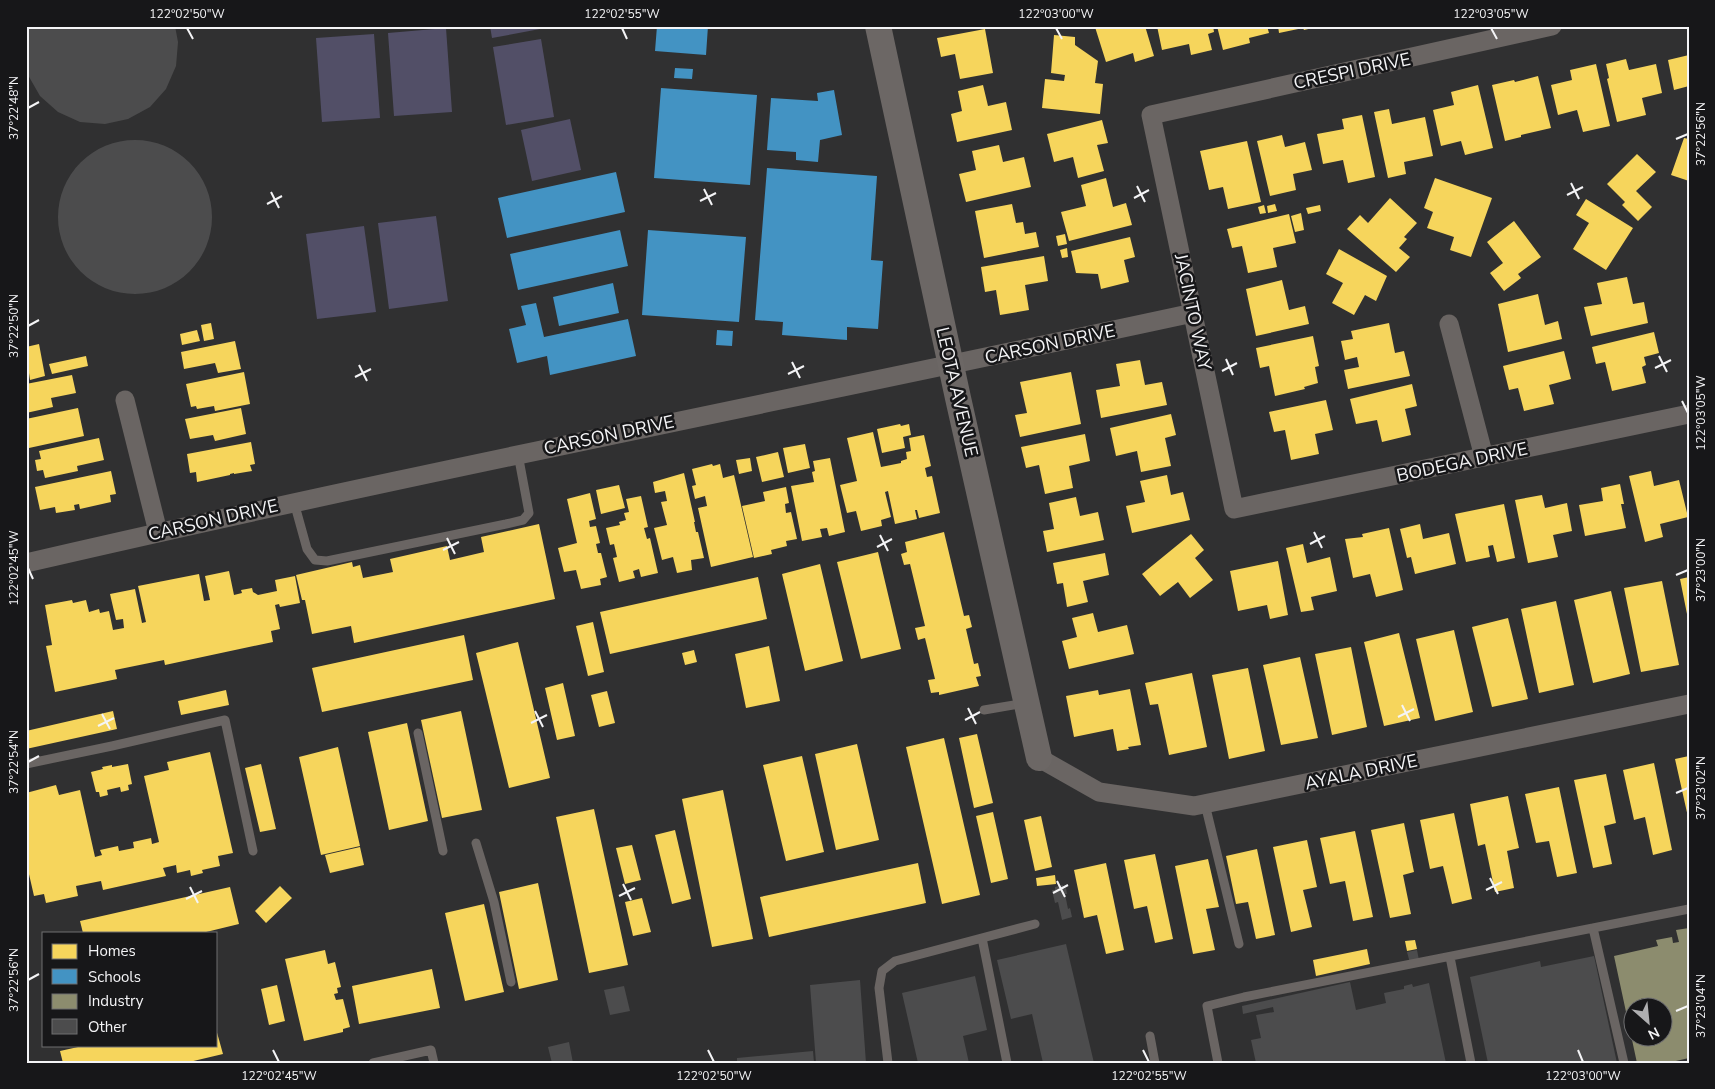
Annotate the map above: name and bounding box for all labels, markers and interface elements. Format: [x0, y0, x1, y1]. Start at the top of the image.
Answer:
text: 122°02'50"W [149, 6, 225, 22]
text: 122°02'55"W [584, 6, 660, 22]
text: 122°03'00"W [1018, 6, 1094, 22]
text: 122°03'05"W [1453, 6, 1529, 22]
street label: CRESPI DRIVE [1291, 47, 1413, 95]
text: 37°22'48"N [6, 76, 22, 140]
text: 37°22'56"N [1693, 102, 1709, 166]
street label: JACINTO WAY [1169, 250, 1217, 373]
text: 37°22'50"N [6, 294, 22, 358]
street label: CARSON DRIVE [983, 318, 1117, 370]
street label: LEOTA AVENUE [930, 325, 984, 459]
text: 122°03'05"W [1693, 375, 1709, 451]
street label: CARSON DRIVE [542, 409, 676, 461]
street label: BODEGA DRIVE [1394, 436, 1530, 488]
street label: CARSON DRIVE [146, 493, 280, 547]
text: 122°02'45"W [6, 530, 22, 606]
text: 37°23'00"N [1693, 538, 1709, 602]
text: 37°22'54"N [6, 730, 22, 794]
street label: AYALA DRIVE [1302, 748, 1420, 796]
text: 37°23'02"N [1693, 756, 1709, 820]
legend [42, 932, 218, 1046]
text: Homes [88, 941, 136, 961]
text: 37°22'56"N [6, 948, 22, 1012]
text: Schools [88, 967, 141, 987]
text: 37°23'04"N [1693, 974, 1709, 1038]
text: Industry [88, 991, 144, 1011]
north arrow [1622, 996, 1672, 1046]
text: Other [88, 1017, 127, 1037]
text: N [1645, 1022, 1663, 1044]
text: 122°02'45"W [241, 1068, 317, 1084]
text: 122°02'50"W [676, 1068, 752, 1084]
text: 122°02'55"W [1111, 1068, 1187, 1084]
text: 122°03'00"W [1545, 1068, 1621, 1084]

